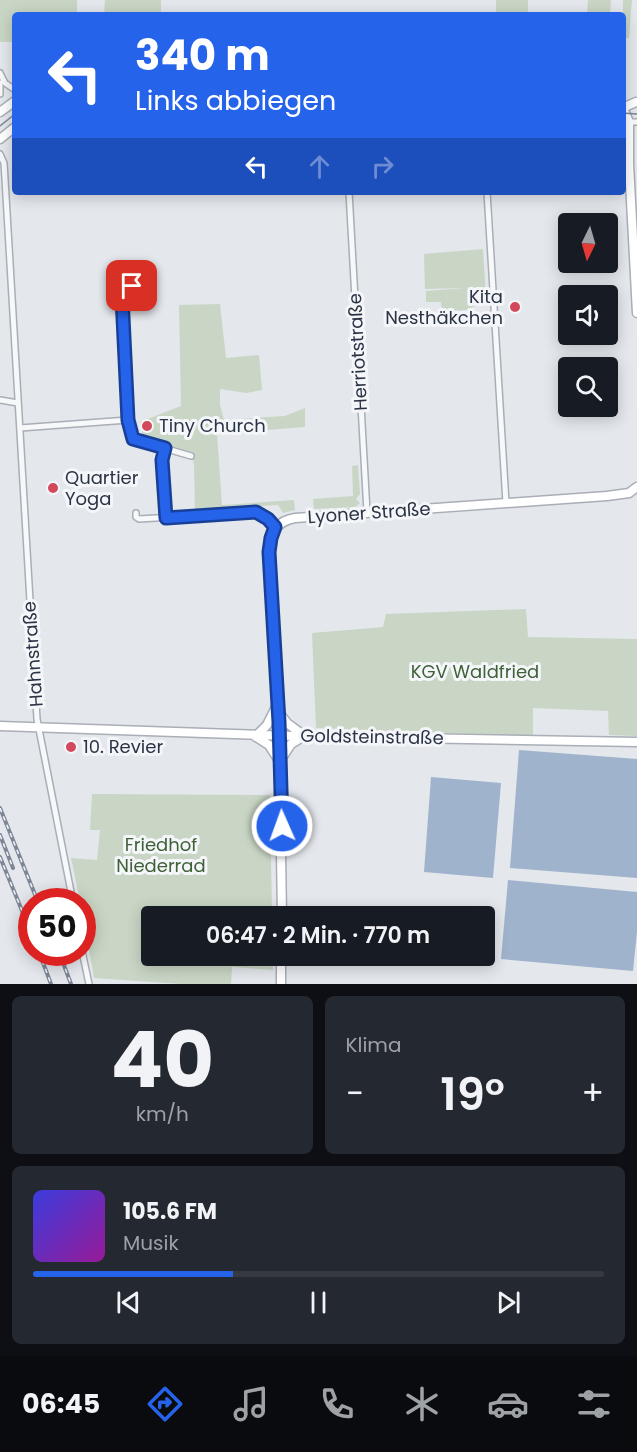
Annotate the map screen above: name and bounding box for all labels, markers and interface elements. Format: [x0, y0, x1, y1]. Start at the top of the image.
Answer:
text: 340 m [135, 26, 270, 85]
icon: left [36, 36, 114, 114]
text: Links abbiegen [135, 82, 336, 119]
icon: left [240, 150, 273, 183]
icon: ahead [303, 150, 336, 183]
icon: right [366, 150, 399, 183]
north arrow [558, 213, 618, 273]
map controls [558, 213, 618, 417]
pin [106, 260, 157, 311]
icon: arrive [115, 269, 148, 302]
place label: Kita Nesthäkchen [385, 284, 503, 330]
button: sound [558, 285, 618, 345]
street label: Herriotstraße [342, 293, 373, 411]
marker: Kita Nesthäkchen [508, 300, 522, 314]
button: search [558, 357, 618, 417]
place label: Tiny Church [159, 413, 266, 438]
marker: Tiny Church [140, 419, 154, 433]
place label: Quartier Yoga [65, 465, 139, 511]
marker: Quartier Yoga [46, 481, 60, 495]
street label: Lyoner Straße [307, 496, 431, 529]
street label: Hahnstraße [16, 600, 49, 708]
park label: KGV Waldfried [411, 659, 539, 684]
street label: Goldsteinstraße [300, 723, 444, 750]
place label: 10. Revier [83, 734, 163, 759]
marker: 10. Revier [64, 740, 78, 754]
position arrow [250, 794, 314, 858]
park label: Friedhof Niederrad [116, 832, 206, 878]
speed limit sign: 50 [18, 888, 96, 966]
text: 06:47 · 2 Min. · 770 m [206, 920, 430, 951]
text: 40 [110, 1005, 214, 1114]
text: Klima [346, 1031, 401, 1059]
text: 19° [440, 1063, 505, 1126]
text: − [346, 1070, 364, 1117]
text: + [581, 1070, 604, 1117]
text: km/h [136, 1100, 189, 1128]
text: 105.6 FM [123, 1196, 217, 1227]
text: Musik [123, 1229, 179, 1257]
icon: previous [112, 1286, 145, 1319]
icon: pause [302, 1286, 335, 1319]
icon: next [492, 1286, 525, 1319]
icon: directions [144, 1383, 186, 1425]
icon: music [230, 1383, 272, 1425]
icon: phone [316, 1383, 358, 1425]
icon: climate [401, 1383, 443, 1425]
icon: car [487, 1383, 529, 1425]
icon: filters [573, 1383, 615, 1425]
text: 06:45 [22, 1385, 100, 1422]

